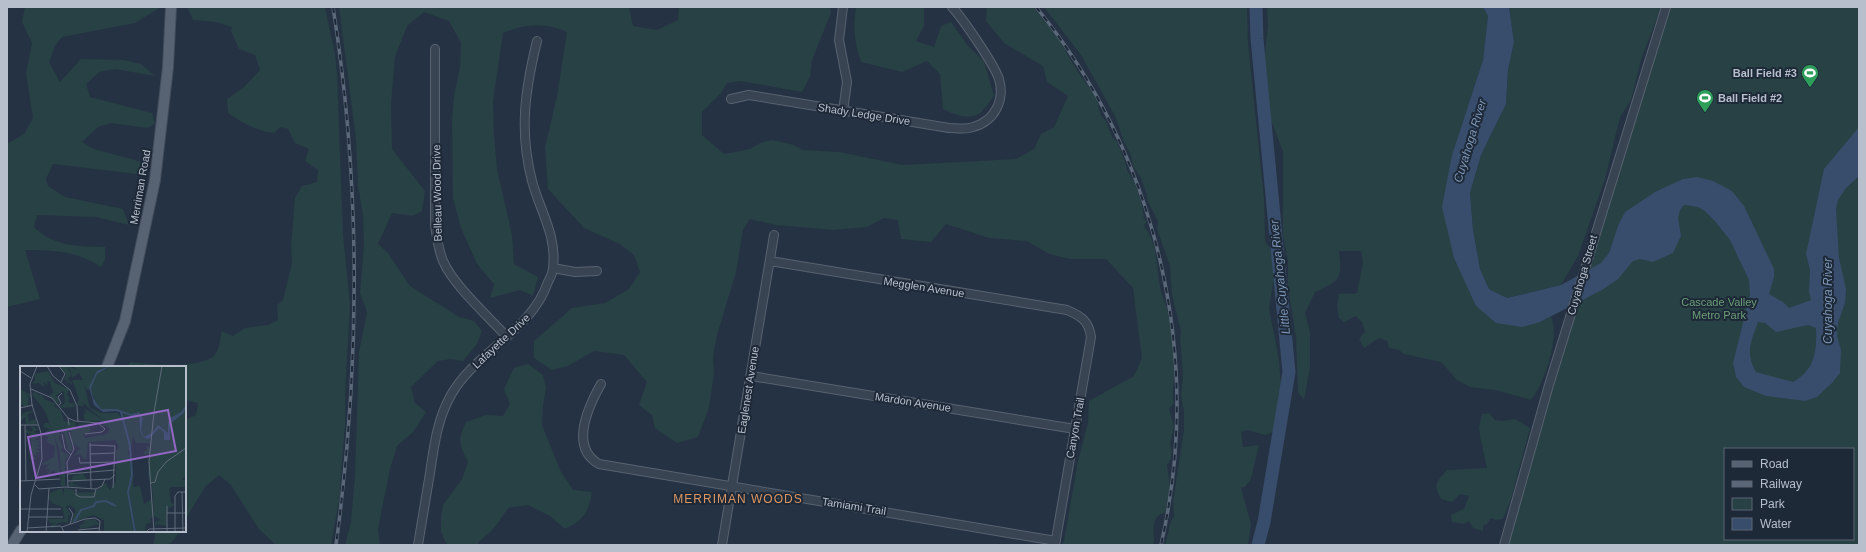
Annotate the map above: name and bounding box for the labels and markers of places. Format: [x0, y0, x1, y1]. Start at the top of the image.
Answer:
sports icon: Ball Field #3 [1800, 63, 1820, 88]
place label: Ball Field #3 [1733, 67, 1797, 79]
sports icon: Ball Field #2 [1695, 88, 1715, 113]
place label: Ball Field #2 [1718, 92, 1782, 104]

